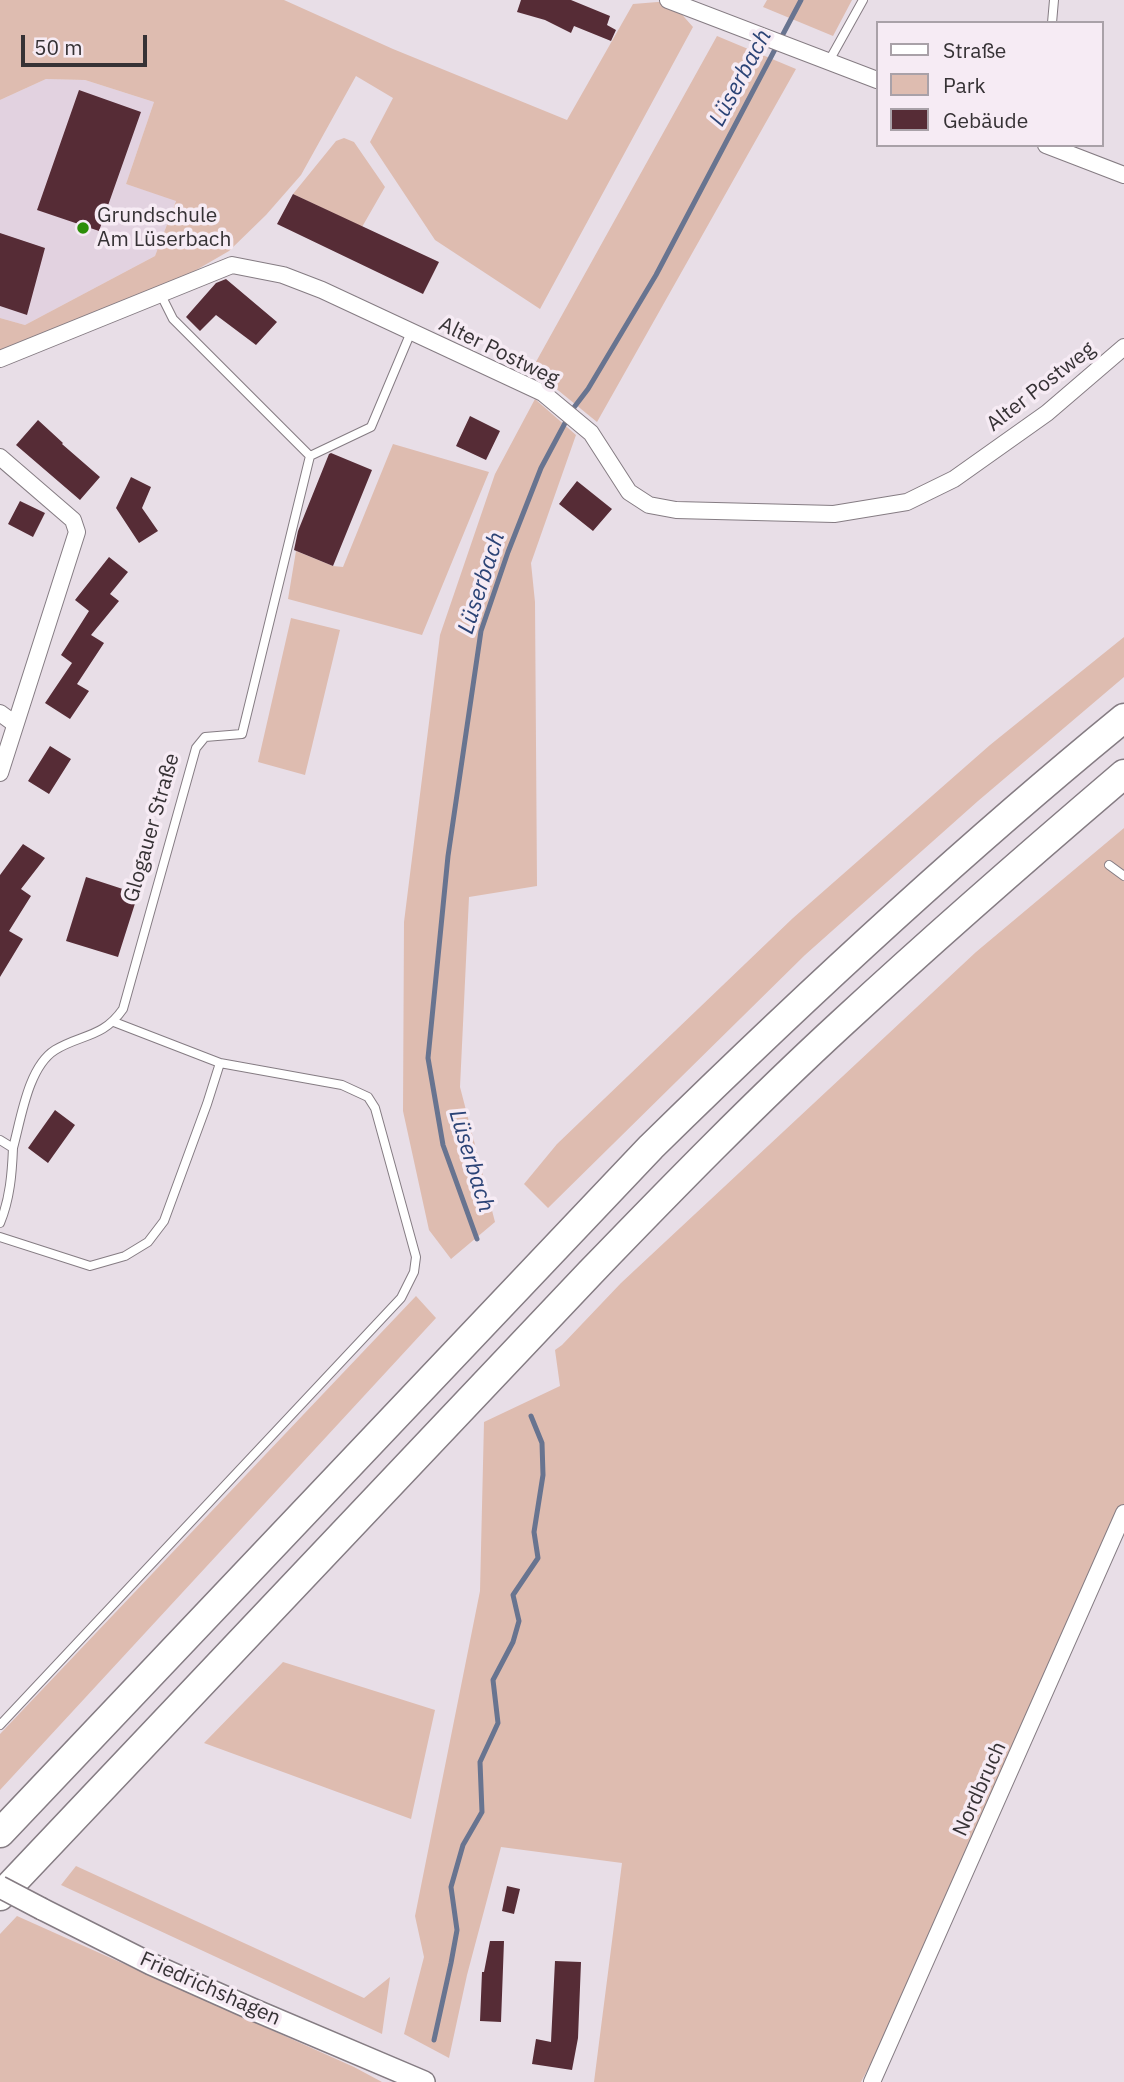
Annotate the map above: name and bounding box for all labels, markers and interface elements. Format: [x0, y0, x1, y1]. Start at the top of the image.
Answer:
scale bar [24, 21, 150, 65]
legend [876, 21, 1103, 147]
water label: Lüserbach [704, 25, 778, 131]
text: 50 m [34, 33, 83, 61]
text: Straße [943, 36, 1006, 64]
text: Park [943, 71, 986, 99]
text: Gebäude [943, 106, 1028, 134]
place label: Grundschule Am Lüserbach [97, 203, 231, 253]
marker: Grundschule Am Lüserbach [75, 220, 91, 236]
street label: Alter Postweg [435, 312, 563, 392]
street label: Alter Postweg [982, 337, 1100, 437]
water label: Lüserbach [453, 529, 511, 637]
street label: Glogauer Straße [119, 751, 185, 905]
water label: Lüserbach [442, 1106, 500, 1216]
street label: Nordbruch [948, 1738, 1012, 1840]
street label: Friedrichshagen [136, 1947, 284, 2031]

